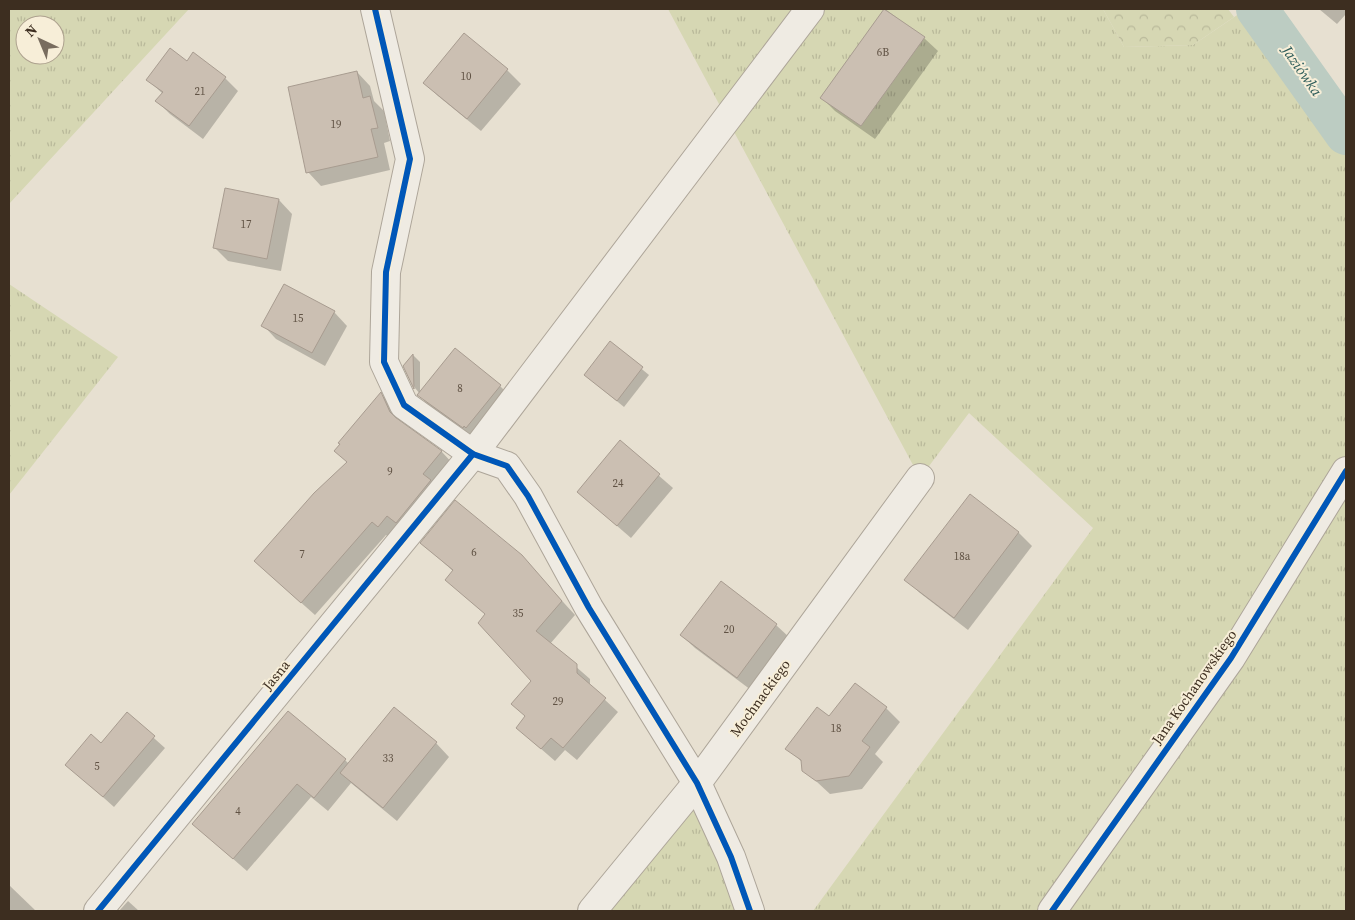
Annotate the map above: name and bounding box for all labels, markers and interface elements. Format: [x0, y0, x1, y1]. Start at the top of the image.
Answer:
north arrow [15, 15, 65, 65]
text: N [20, 20, 42, 41]
water label: Jaziówka [1276, 40, 1328, 100]
house number: 6B [877, 45, 889, 60]
house number: 10 [461, 69, 472, 84]
house number: 21 [195, 84, 206, 99]
house number: 19 [331, 117, 342, 132]
house number: 17 [241, 217, 252, 232]
house number: 15 [293, 311, 304, 326]
house number: 8 [457, 381, 463, 396]
house number: 9 [387, 464, 393, 479]
house number: 24 [613, 476, 624, 491]
house number: 6 [471, 545, 477, 560]
house number: 7 [299, 547, 305, 562]
house number: 18a [954, 549, 971, 564]
house number: 35 [513, 606, 524, 621]
house number: 20 [724, 622, 735, 637]
street label: Jana Kochanowskiego [1146, 625, 1241, 749]
street label: Jasna [257, 655, 295, 695]
street label: Mochnackiego [725, 655, 795, 741]
house number: 29 [553, 694, 564, 709]
house number: 18 [831, 721, 842, 736]
house number: 33 [383, 751, 394, 766]
house number: 5 [94, 759, 100, 774]
house number: 4 [235, 804, 241, 819]

